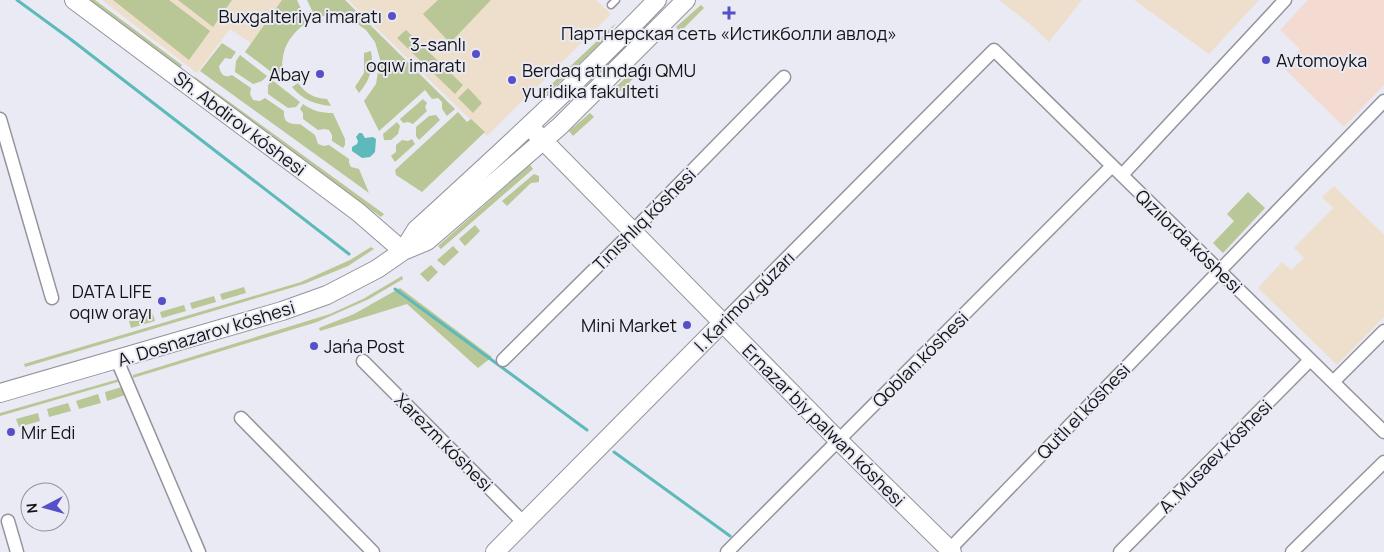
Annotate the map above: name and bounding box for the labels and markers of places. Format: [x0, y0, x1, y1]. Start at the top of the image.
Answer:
place label: Buxgalteriya imaratı [218, 4, 382, 28]
marker: Партнерская сеть «Истикболли авлод» [722, 6, 736, 20]
marker: Buxgalteriya imaratı [386, 10, 398, 22]
place label: Партнерская сеть «Истикболли авлод» [561, 21, 897, 45]
place label: 3-sanlı oqıw imaratı [366, 32, 466, 77]
marker: 3-sanlı oqıw imaratı [470, 48, 482, 60]
place label: Avtomoyka [1276, 48, 1367, 72]
marker: Avtomoyka [1260, 54, 1272, 66]
place label: Berdaq atındaǵı QMU yuridika fakulteti [522, 58, 696, 103]
place label: Abay [269, 62, 311, 86]
marker: Abay [314, 68, 326, 80]
marker: Berdaq atındaǵı QMU yuridika fakulteti [506, 74, 518, 86]
place label: DATA LIFE oqıw orayı [69, 279, 152, 324]
marker: DATA LIFE oqıw orayı [156, 295, 168, 307]
place label: Mini Market [581, 313, 677, 337]
marker: Mini Market [681, 319, 693, 331]
place label: Jańa Post [324, 334, 405, 358]
marker: Jańa Post [308, 340, 320, 352]
place label: Mir Edi [21, 420, 76, 444]
marker: Mir Edi [5, 426, 17, 438]

